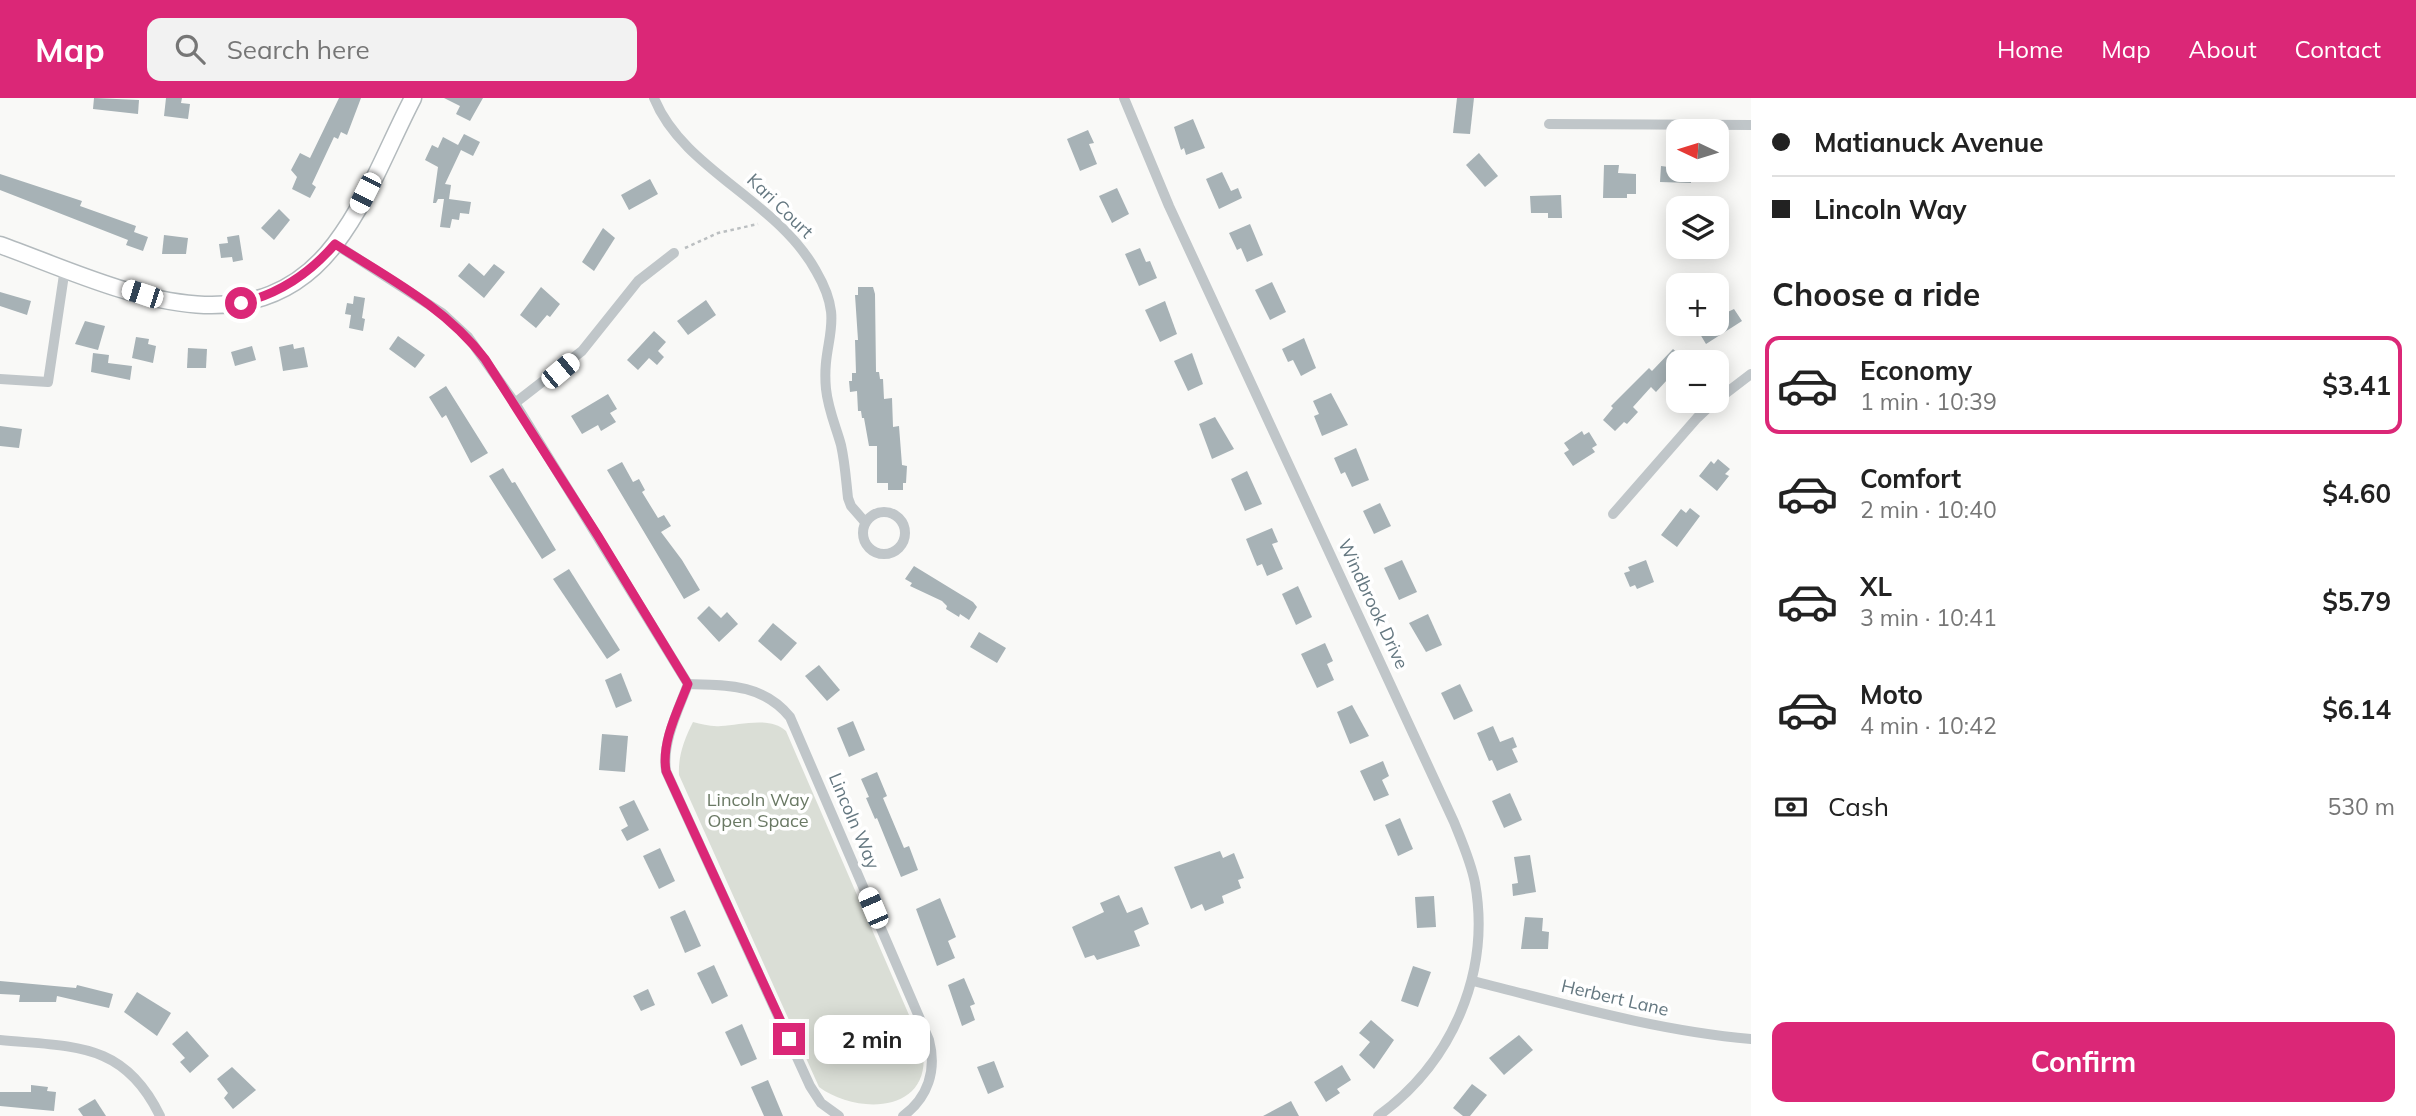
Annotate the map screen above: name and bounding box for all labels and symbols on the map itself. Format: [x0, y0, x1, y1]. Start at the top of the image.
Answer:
north arrow [1666, 119, 1729, 182]
street label: Kari Court [742, 168, 818, 243]
car [347, 170, 384, 216]
car [119, 278, 166, 310]
route start [225, 287, 257, 319]
car [538, 349, 583, 393]
street label: Windbrook Drive [1333, 535, 1414, 672]
street label: Lincoln Way [824, 769, 885, 873]
park label: Lincoln Way Open Space [707, 788, 810, 832]
car [856, 885, 891, 931]
street label: Herbert Lane [1559, 974, 1671, 1021]
callout: 2 min [814, 1014, 929, 1063]
route end [773, 1023, 805, 1055]

